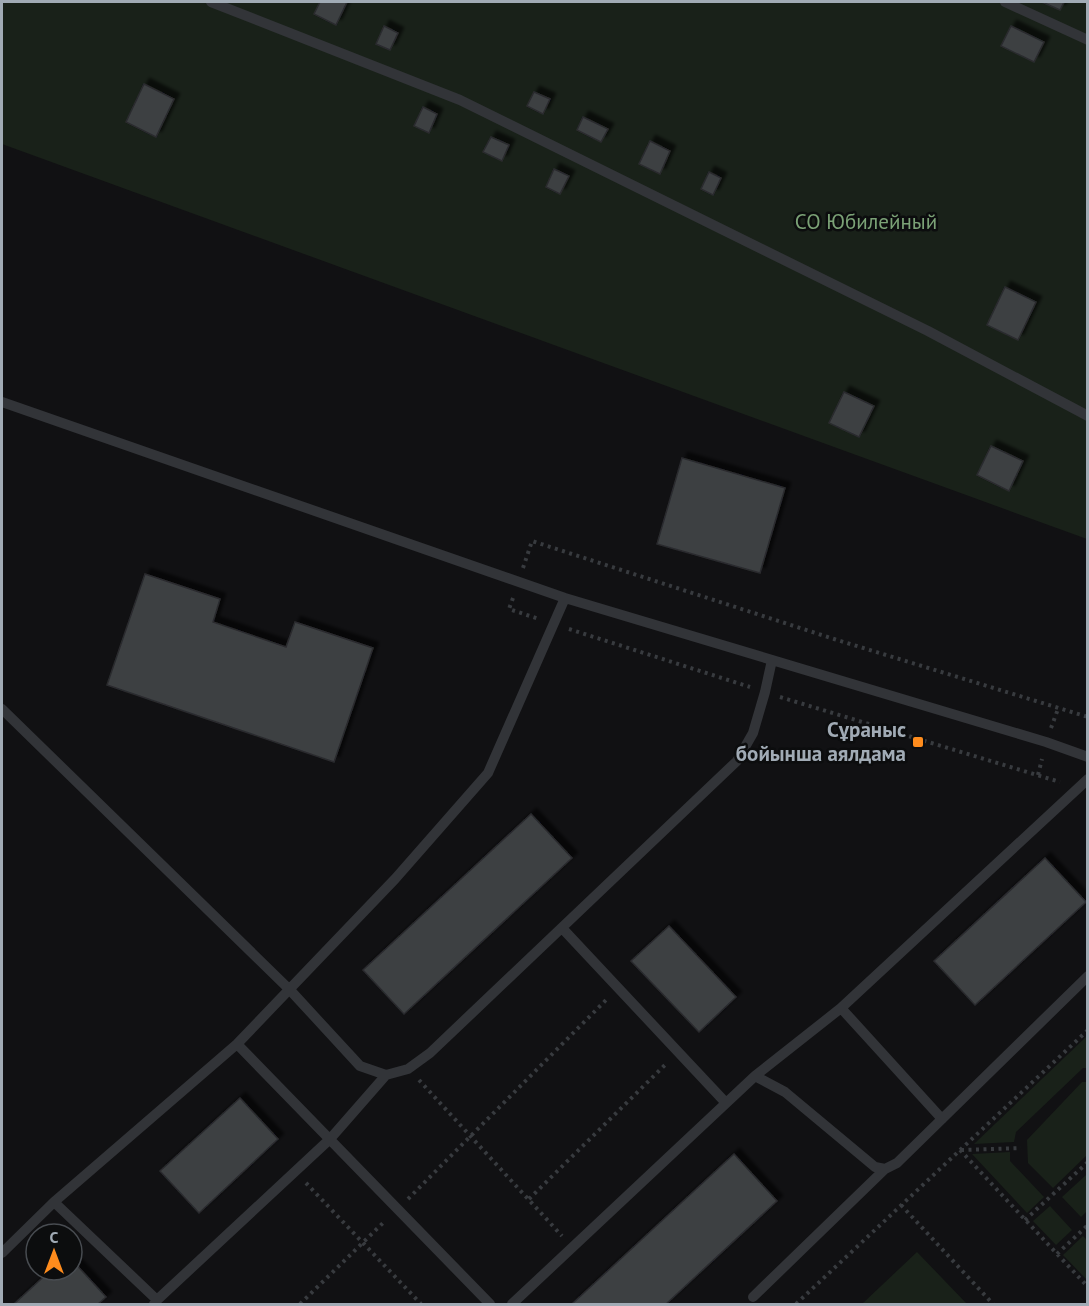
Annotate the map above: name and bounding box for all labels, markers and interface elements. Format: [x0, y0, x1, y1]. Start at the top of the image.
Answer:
park label: СО Юбилейный [795, 208, 937, 235]
place label: Сұраныс бойынша аялдама [736, 716, 906, 767]
marker: Сұраныс бойынша аялдама [911, 735, 925, 749]
north arrow [24, 1222, 84, 1282]
text: С [50, 1227, 59, 1247]

